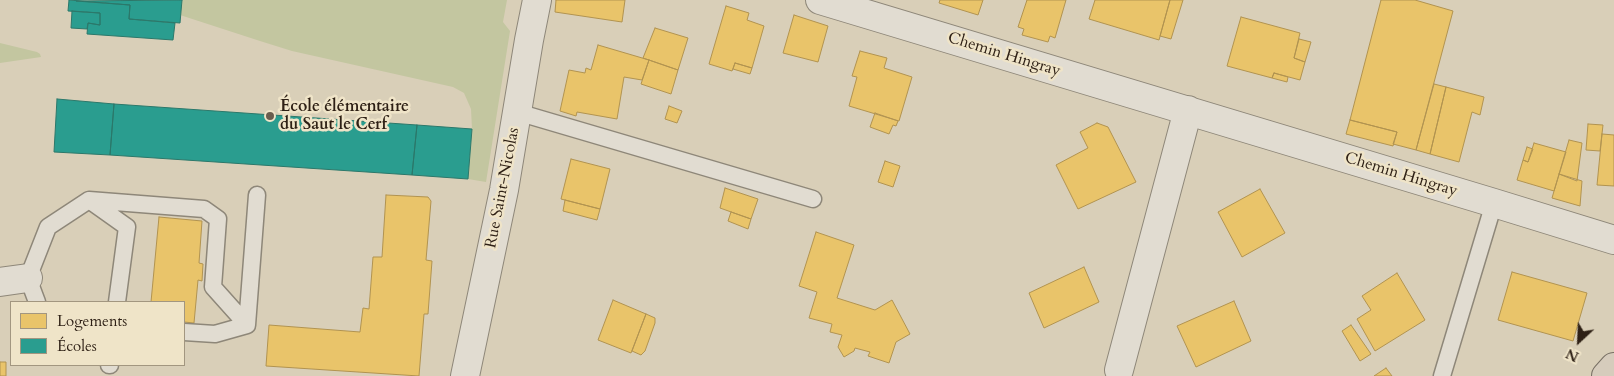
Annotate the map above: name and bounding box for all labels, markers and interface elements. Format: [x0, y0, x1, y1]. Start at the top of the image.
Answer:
street label: Chemin Hingray [945, 29, 1063, 81]
place label: École élémentaire du Saut le Cerf [280, 97, 409, 135]
marker: École élémentaire du Saut le Cerf [264, 110, 276, 122]
street label: Rue Saint-Nicolas [482, 126, 524, 250]
street label: Chemin Hingray [1342, 149, 1460, 201]
legend [10, 301, 185, 366]
text: Logements [57, 311, 127, 331]
north arrow [1554, 316, 1604, 366]
text: Écoles [57, 336, 97, 356]
text: N [1563, 344, 1582, 366]

